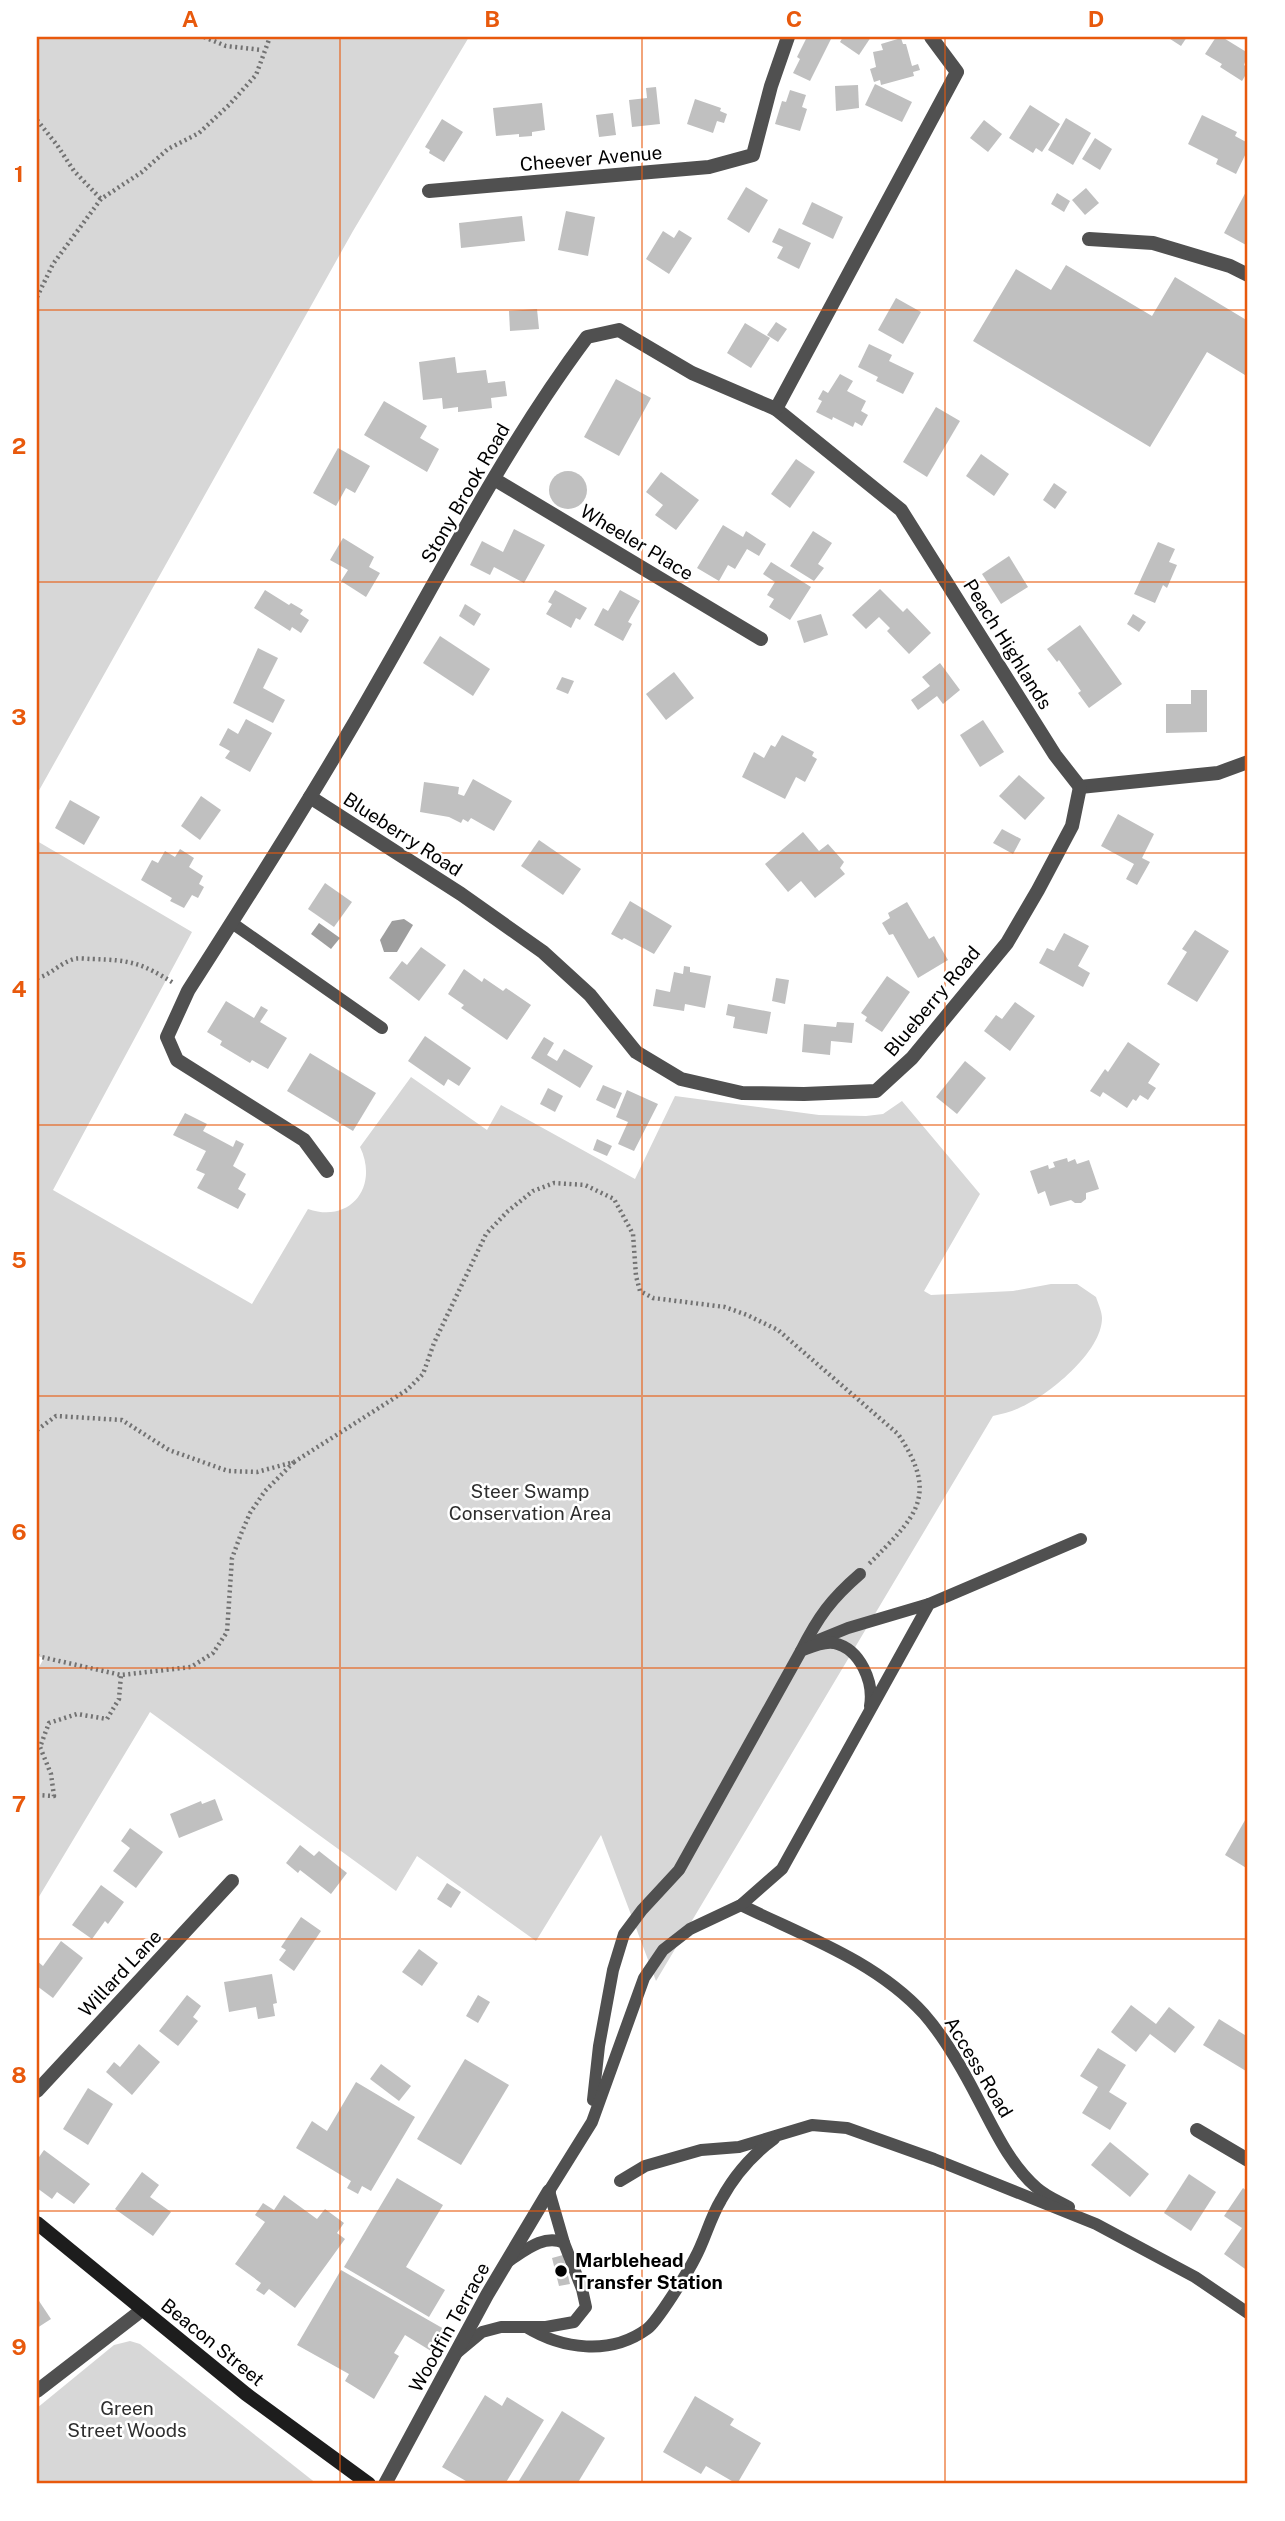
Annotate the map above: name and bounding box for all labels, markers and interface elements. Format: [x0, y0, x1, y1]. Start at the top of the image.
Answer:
text: A [182, 5, 199, 32]
text: B [484, 5, 500, 32]
text: C [786, 5, 802, 32]
text: D [1088, 5, 1104, 32]
street label: Cheever Avenue [519, 141, 663, 175]
text: 1 [14, 160, 24, 187]
street label: Stony Brook Road [416, 419, 514, 567]
text: 2 [12, 432, 26, 459]
street label: Wheeler Place [576, 500, 698, 584]
street label: Peach Highlands [959, 575, 1057, 713]
text: 3 [11, 703, 27, 730]
street label: Blueberry Road [340, 787, 466, 881]
street label: Blueberry Road [880, 941, 984, 1061]
text: 4 [11, 975, 27, 1002]
text: 5 [11, 1246, 27, 1273]
park label: Steer Swamp Conservation Area [449, 1480, 611, 1524]
text: 6 [11, 1518, 27, 1545]
text: 7 [12, 1790, 26, 1817]
street label: Willard Lane [74, 1925, 166, 2021]
street label: Access Road [940, 2013, 1018, 2121]
text: 8 [11, 2061, 27, 2088]
place label: Marblehead Transfer Station [575, 2249, 723, 2293]
street label: Woodfin Terrace [404, 2258, 494, 2396]
marker: Marblehead Transfer Station [553, 2263, 569, 2279]
street label: Beacon Street [157, 2294, 269, 2390]
text: 9 [11, 2333, 27, 2360]
park label: Green Street Woods [67, 2397, 187, 2441]

